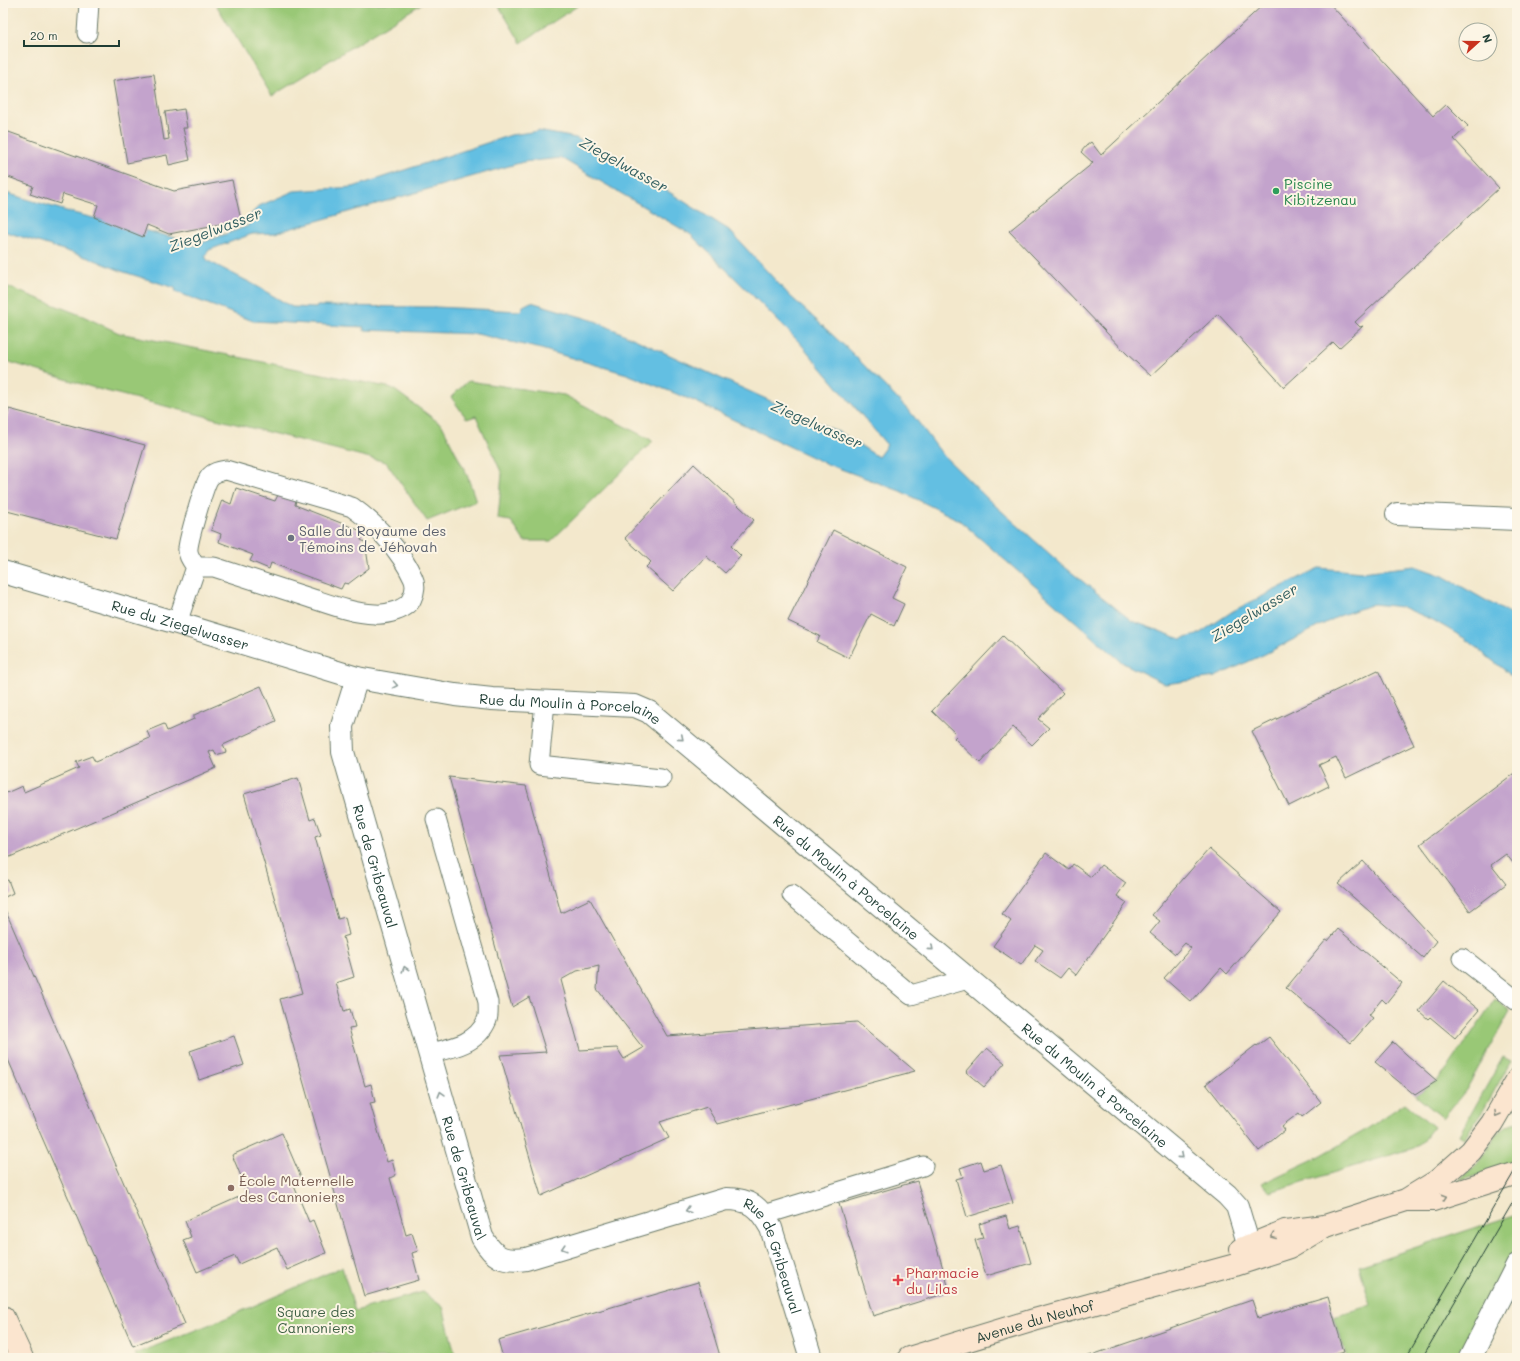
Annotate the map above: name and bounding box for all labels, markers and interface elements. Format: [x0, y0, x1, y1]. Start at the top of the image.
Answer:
scale bar [24, 22, 119, 48]
north arrow [1458, 22, 1498, 62]
text: 20 m [30, 27, 58, 43]
text: N [1479, 32, 1496, 45]
water label: Ziegelwasser [576, 131, 672, 197]
place label: Piscine Kibitzenau [1284, 174, 1357, 209]
marker: Piscine Kibitzenau [1271, 186, 1281, 196]
water label: Ziegelwasser [166, 202, 265, 256]
water label: Ziegelwasser [768, 395, 866, 453]
place label: Salle du Royaume des Témoins de Jéhovah [299, 521, 446, 556]
marker: Salle du Royaume des Témoins de Jéhovah [286, 533, 296, 543]
water label: Ziegelwasser [1207, 578, 1302, 646]
street label: Rue du Ziegelwasser [109, 595, 251, 654]
one-way arrow [392, 681, 398, 689]
street label: Rue du Moulin à Porcelaine [478, 688, 666, 728]
one-way arrow [677, 733, 684, 740]
street label: Rue de Gribeauval [349, 802, 402, 930]
street label: Rue du Moulin à Porcelaine [769, 810, 924, 944]
one-way arrow [926, 944, 933, 951]
one-way arrow [401, 966, 410, 973]
street label: Rue du Moulin à Porcelaine [1018, 1018, 1172, 1151]
one-way arrow [437, 1091, 446, 1098]
one-way arrow [1495, 1110, 1502, 1117]
street label: Rue de Gribeauval [438, 1114, 491, 1243]
one-way arrow [1177, 1152, 1184, 1159]
place label: École Maternelle des Cannoniers [239, 1171, 354, 1206]
marker: École Maternelle des Cannoniers [226, 1183, 236, 1193]
street label: Rue de Gribeauval [741, 1193, 806, 1316]
one-way arrow [1441, 1193, 1448, 1201]
one-way arrow [685, 1205, 692, 1214]
one-way arrow [1269, 1232, 1276, 1240]
one-way arrow [560, 1243, 567, 1252]
place label: Pharmacie du Lilas [906, 1263, 979, 1298]
marker: Pharmacie du Lilas [893, 1275, 903, 1285]
street label: Avenue du Neuhof [973, 1294, 1096, 1347]
park label: Square des Cannoniers [277, 1302, 355, 1337]

